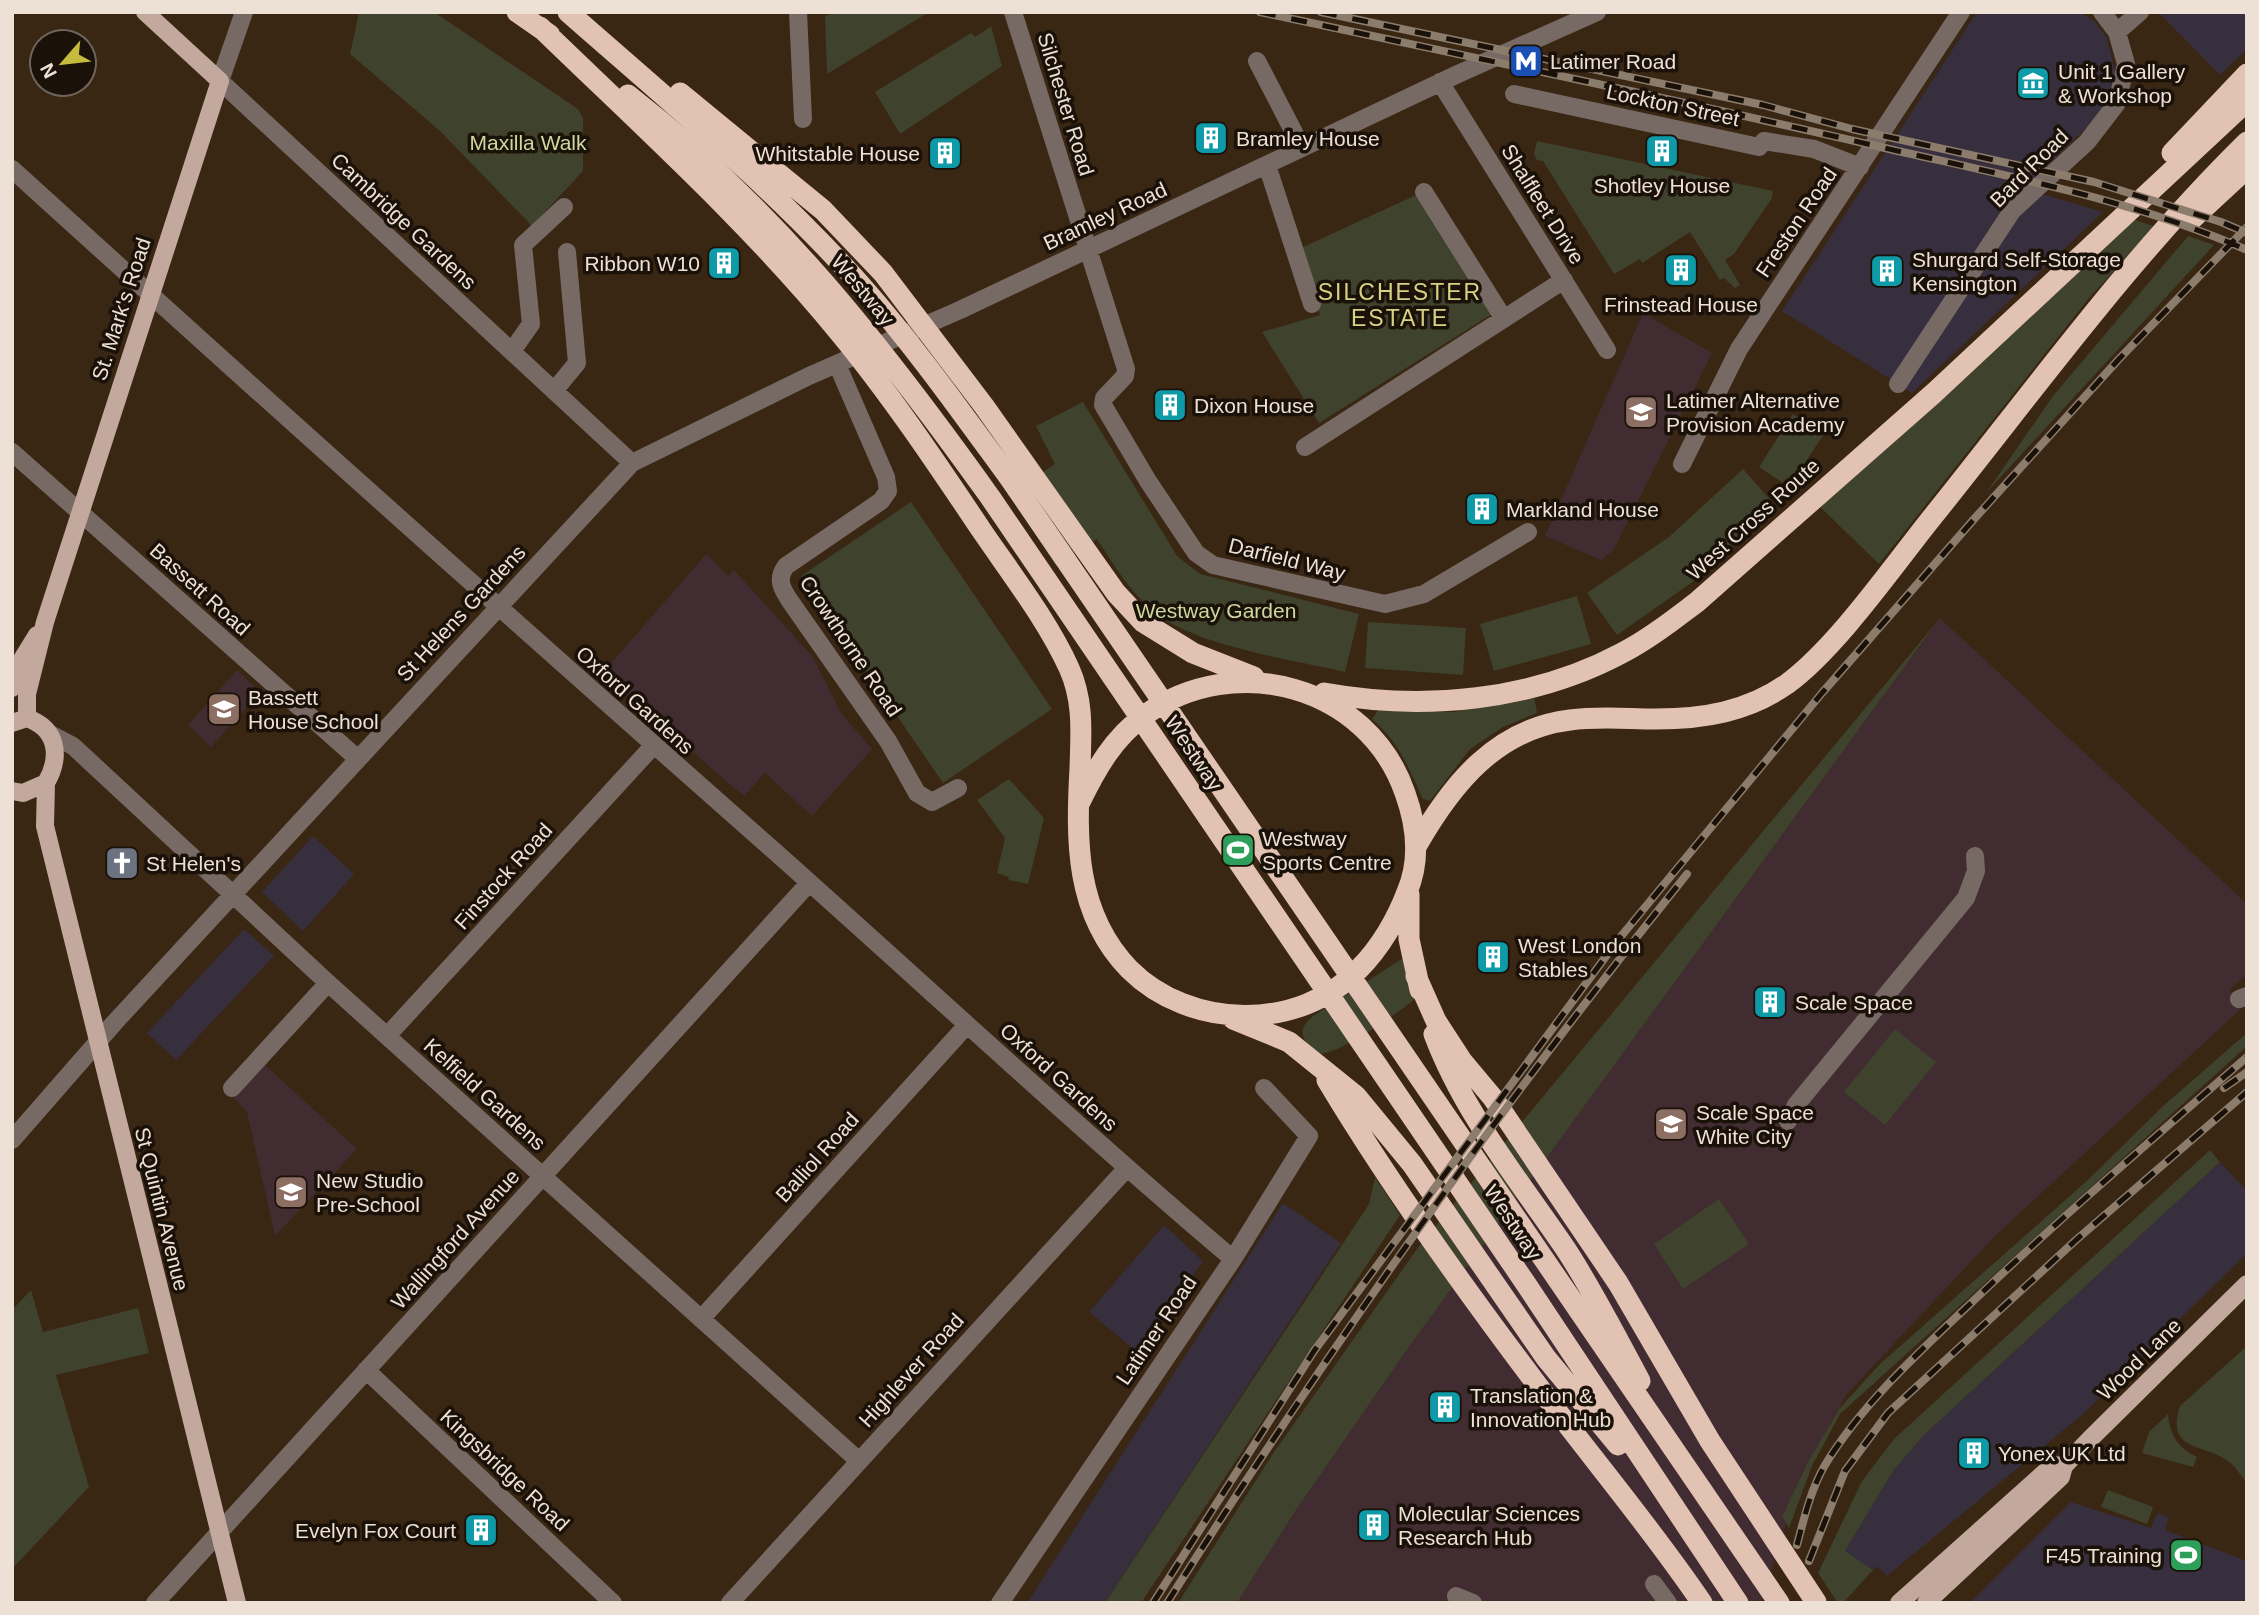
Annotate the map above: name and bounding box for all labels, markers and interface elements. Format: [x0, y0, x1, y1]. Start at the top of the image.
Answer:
north arrow [28, 28, 98, 98]
street label: Silchester Road [1033, 30, 1099, 178]
metro station icon: Latimer Road [1507, 42, 1545, 80]
place label: Latimer Road [1550, 50, 1676, 73]
text: N [36, 60, 61, 82]
place label: Unit 1 Gallery & Workshop [2058, 60, 2186, 107]
museum icon: Unit 1 Gallery & Workshop [2014, 64, 2052, 102]
street label: Lockton Street [1604, 80, 1742, 130]
building icon: Bramley House [1192, 119, 1230, 157]
street label: Bard Road [1985, 124, 2073, 212]
place label: Bramley House [1236, 127, 1380, 150]
park label: Maxilla Walk [469, 131, 587, 154]
building icon: Shotley House [1643, 132, 1681, 170]
building icon: Whitstable House [926, 134, 964, 172]
street label: Shalfleet Drive [1497, 140, 1589, 268]
place label: Whitstable House [755, 142, 920, 165]
street label: Cambridge Gardens [327, 148, 481, 294]
street label: Freston Road [1751, 163, 1841, 281]
place label: Shotley House [1594, 174, 1730, 197]
street label: Bramley Road [1040, 177, 1170, 255]
street label: St. Mark's Road [87, 235, 155, 383]
building icon: Ribbon W10 [705, 244, 743, 282]
place label: Shurgard Self-Storage Kensington [1912, 248, 2121, 295]
street label: Westway [827, 250, 899, 330]
building icon: Frinstead House [1662, 251, 1700, 289]
place label: Ribbon W10 [584, 252, 700, 275]
building icon: Shurgard Self-Storage Kensington [1868, 252, 1906, 290]
district label: SILCHESTER ESTATE [1318, 279, 1482, 331]
place label: Frinstead House [1604, 293, 1758, 316]
building icon: Dixon House [1151, 386, 1189, 424]
place label: Latimer Alternative Provision Academy [1666, 389, 1845, 436]
school or university icon: Latimer Alternative Provision Academy [1622, 393, 1660, 431]
place label: Dixon House [1194, 394, 1314, 417]
street label: West Cross Route [1682, 454, 1824, 584]
building icon: Markland House [1463, 490, 1501, 528]
place label: Markland House [1506, 498, 1659, 521]
street label: Darfield Way [1226, 533, 1348, 585]
street label: Bassett Road [145, 538, 255, 640]
street label: St Helens Gardens [392, 540, 530, 686]
street label: Crowthorne Road [795, 571, 907, 721]
park label: Westway Garden [1136, 599, 1296, 622]
street label: Oxford Gardens [572, 641, 698, 759]
place label: Bassett House School [248, 686, 379, 733]
school or university icon: Bassett House School [205, 690, 243, 728]
street label: Westway [1161, 711, 1228, 795]
street label: Finstock Road [450, 818, 556, 934]
place label: Westway Sports Centre [1262, 827, 1392, 874]
sports icon: Westway Sports Centre [1219, 831, 1257, 869]
church icon: St Helen's [103, 844, 141, 882]
place label: St Helen's [146, 852, 241, 875]
place label: West London Stables [1518, 934, 1641, 981]
building icon: West London Stables [1474, 938, 1512, 976]
building icon: Scale Space [1751, 983, 1789, 1021]
place label: Scale Space [1795, 991, 1913, 1014]
street label: Oxford Gardens [996, 1018, 1122, 1136]
street label: Kelfield Gardens [420, 1034, 550, 1154]
place label: Scale Space White City [1696, 1101, 1814, 1148]
school or university icon: Scale Space White City [1652, 1105, 1690, 1143]
street label: Balliol Road [771, 1108, 863, 1206]
street label: St Quintin Avenue [131, 1125, 193, 1293]
street label: Wallingford Avenue [386, 1164, 524, 1314]
place label: New Studio Pre-School [316, 1169, 423, 1216]
school or university icon: New Studio Pre-School [272, 1173, 310, 1211]
street label: Westway [1480, 1180, 1547, 1264]
street label: Latimer Road [1111, 1271, 1201, 1389]
street label: Highlever Road [854, 1309, 968, 1431]
street label: Wood Lane [2093, 1314, 2185, 1404]
place label: Translation & Innovation Hub [1470, 1384, 1611, 1431]
building icon: Translation & Innovation Hub [1426, 1388, 1464, 1426]
street label: Kingsbridge Road [436, 1405, 574, 1535]
building icon: Yonex UK Ltd [1955, 1434, 1993, 1472]
place label: Yonex UK Ltd [1998, 1442, 2126, 1465]
place label: Molecular Sciences Research Hub [1398, 1502, 1580, 1549]
building icon: Molecular Sciences Research Hub [1355, 1506, 1393, 1544]
building icon: Evelyn Fox Court [462, 1511, 500, 1549]
place label: Evelyn Fox Court [295, 1519, 456, 1542]
sports icon: F45 Training [2167, 1536, 2205, 1574]
place label: F45 Training [2045, 1544, 2162, 1567]

